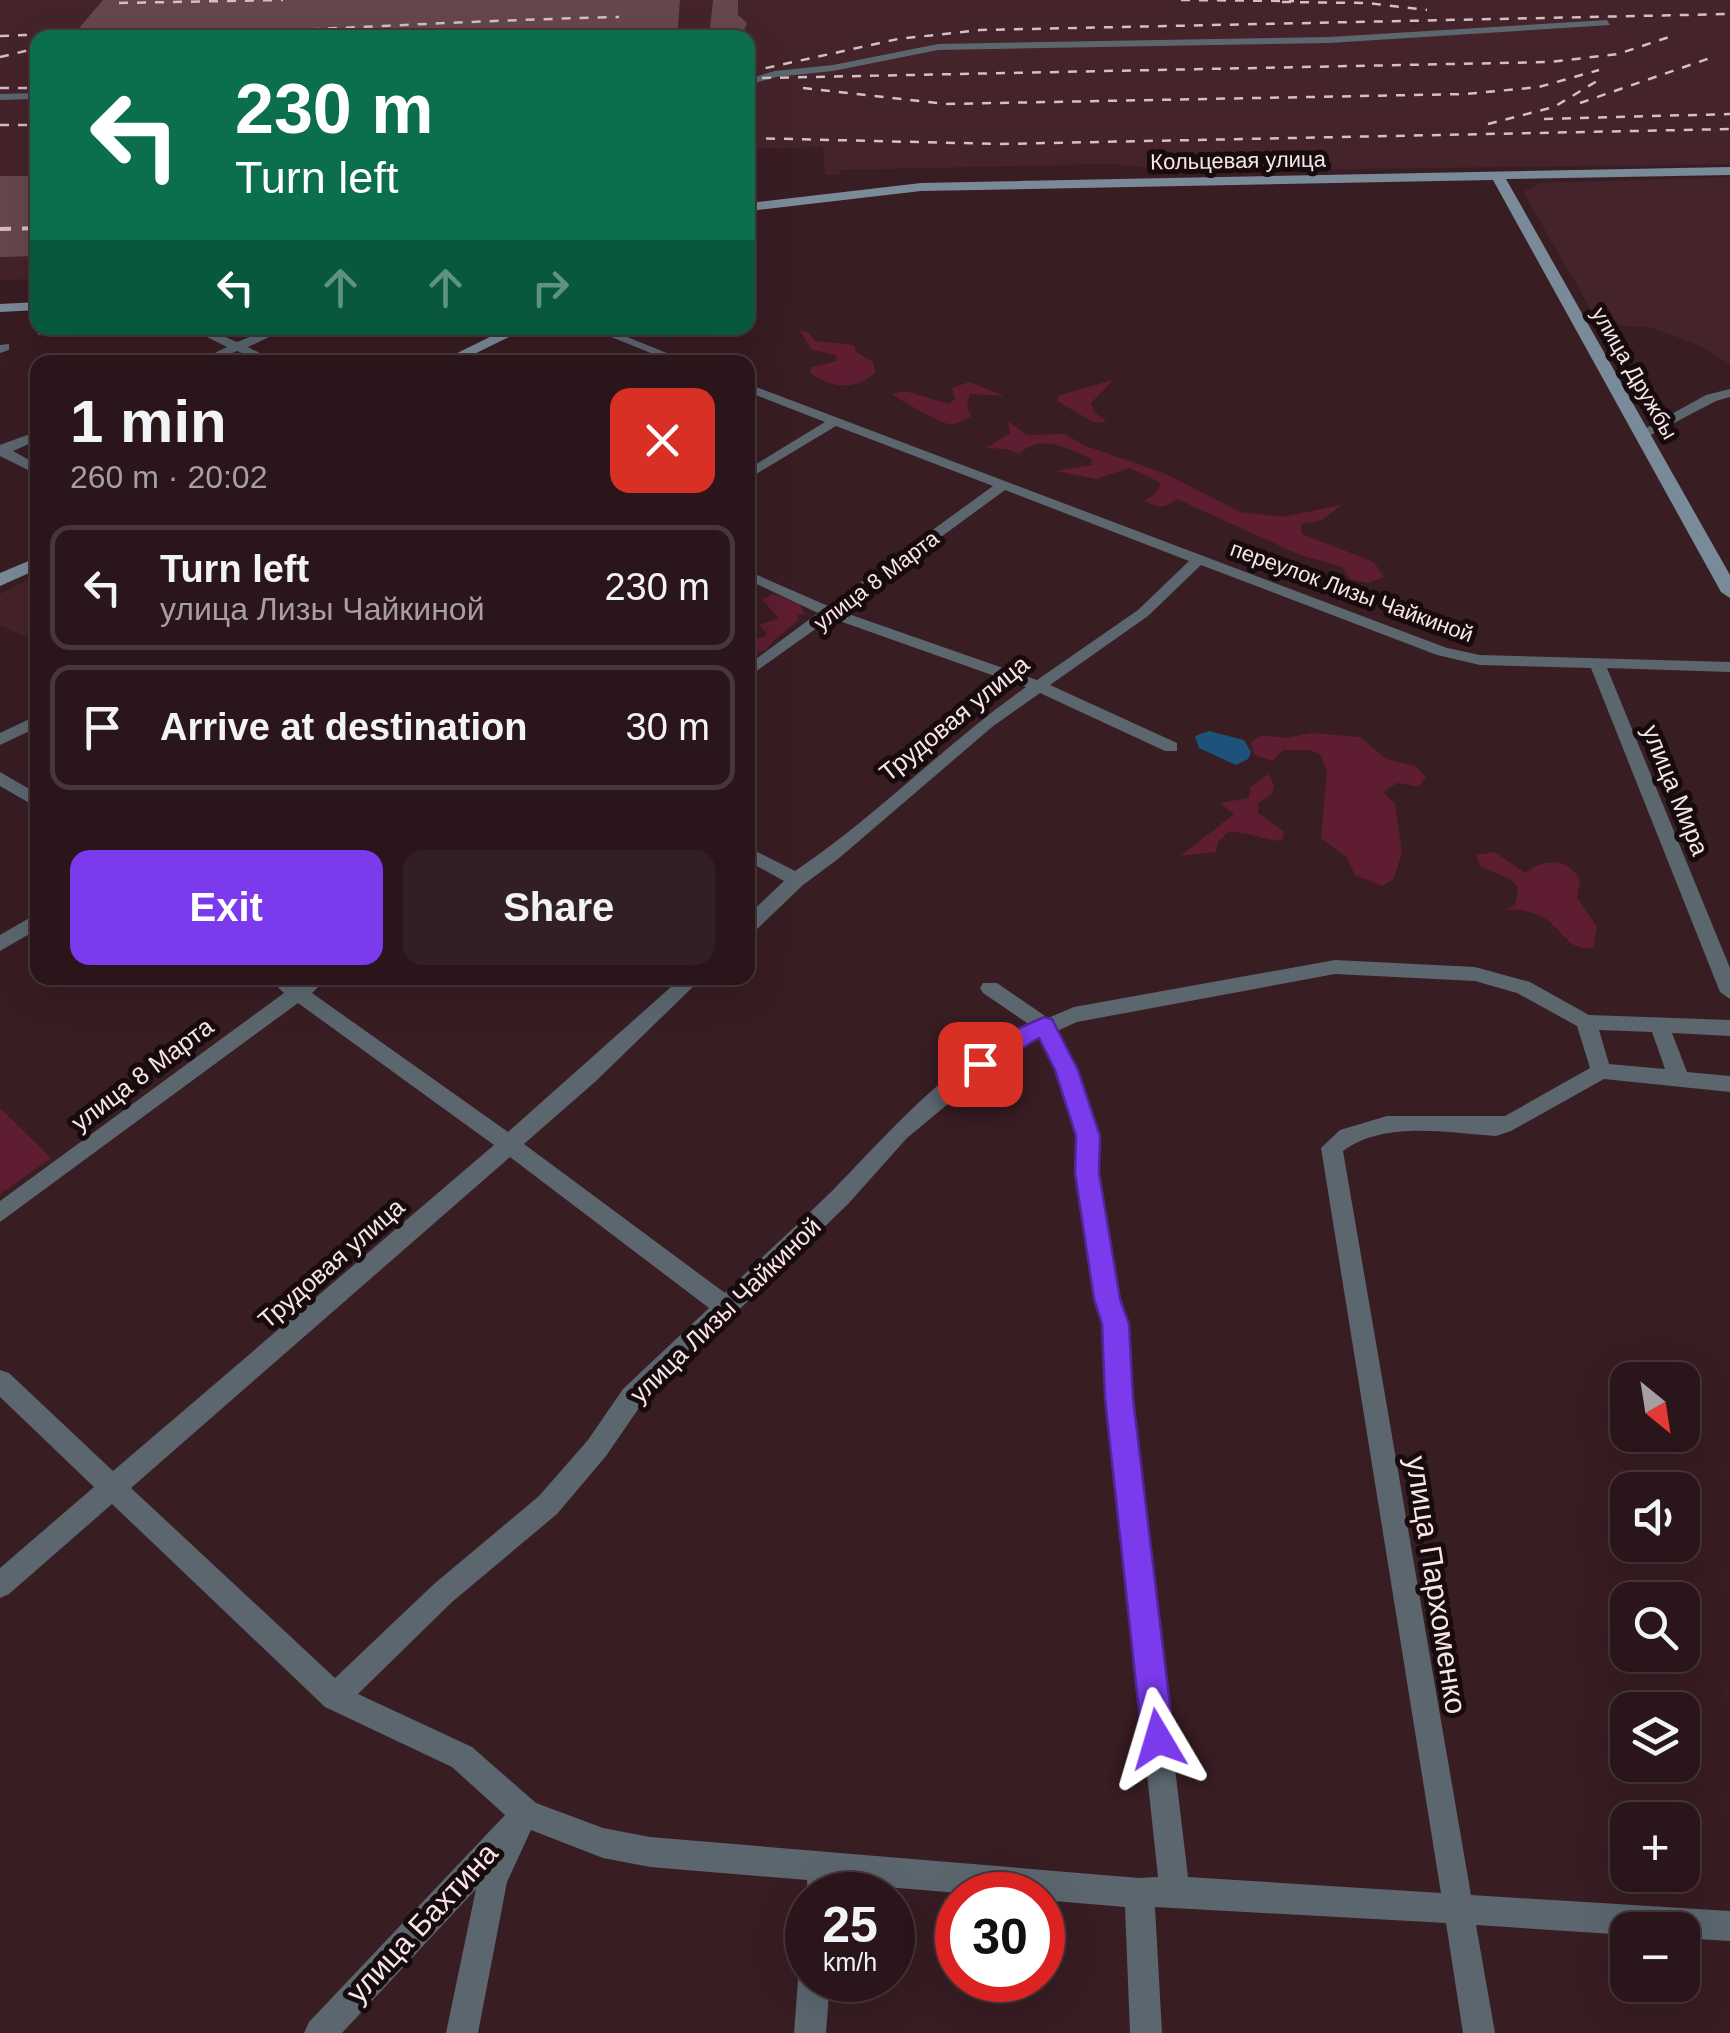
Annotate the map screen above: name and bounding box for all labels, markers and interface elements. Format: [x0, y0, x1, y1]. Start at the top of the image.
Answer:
icon: left [70, 70, 200, 200]
text: 230 m [235, 70, 433, 148]
street label: Кольцевая улица [1150, 146, 1327, 175]
text: Turn left [235, 152, 398, 203]
icon: left [208, 260, 263, 315]
icon: ahead [313, 260, 368, 315]
icon: ahead [418, 260, 473, 315]
icon: right [523, 260, 578, 315]
street label: улица Дружбы [1587, 303, 1682, 444]
text: 1 min [70, 388, 227, 455]
button: close [610, 388, 715, 493]
text: 260 m · 20:02 [70, 459, 267, 495]
street label: улица 8 Марта [809, 525, 944, 635]
street label: переулок Лизы Чайкиной [1227, 536, 1477, 647]
text: Turn left [160, 548, 309, 590]
icon: left [75, 560, 130, 615]
text: 230 m [604, 566, 710, 608]
text: улица Лизы Чайкиной [160, 591, 485, 627]
street label: Трудовая улица [874, 649, 1034, 787]
icon: arrive [75, 700, 130, 755]
text: Arrive at destination [160, 706, 527, 748]
text: 30 m [626, 706, 710, 748]
street label: улица Мира [1637, 721, 1715, 859]
button: Exit [70, 850, 383, 965]
button: Share [403, 850, 715, 965]
street label: улица 8 Марта [66, 1012, 218, 1136]
pin [938, 1022, 1023, 1107]
icon: arrive [953, 1037, 1008, 1092]
street label: Трудовая улица [252, 1192, 410, 1334]
street label: улица Лизы Чайкиной [624, 1212, 826, 1408]
north arrow [1610, 1362, 1700, 1452]
map controls [1610, 1362, 1700, 2002]
street label: улица Пархоменко [1400, 1454, 1473, 1716]
button: sound [1610, 1472, 1700, 1562]
button: search [1610, 1582, 1700, 1672]
position arrow [1106, 1687, 1210, 1791]
button: layers [1610, 1692, 1700, 1782]
button: + [1610, 1802, 1700, 1892]
street label: улица Бахтина [339, 1836, 504, 2009]
speed limit sign: 30 [935, 1872, 1065, 2002]
text: 25 [822, 1897, 878, 1953]
button: − [1610, 1912, 1700, 2002]
text: km/h [823, 1948, 877, 1976]

